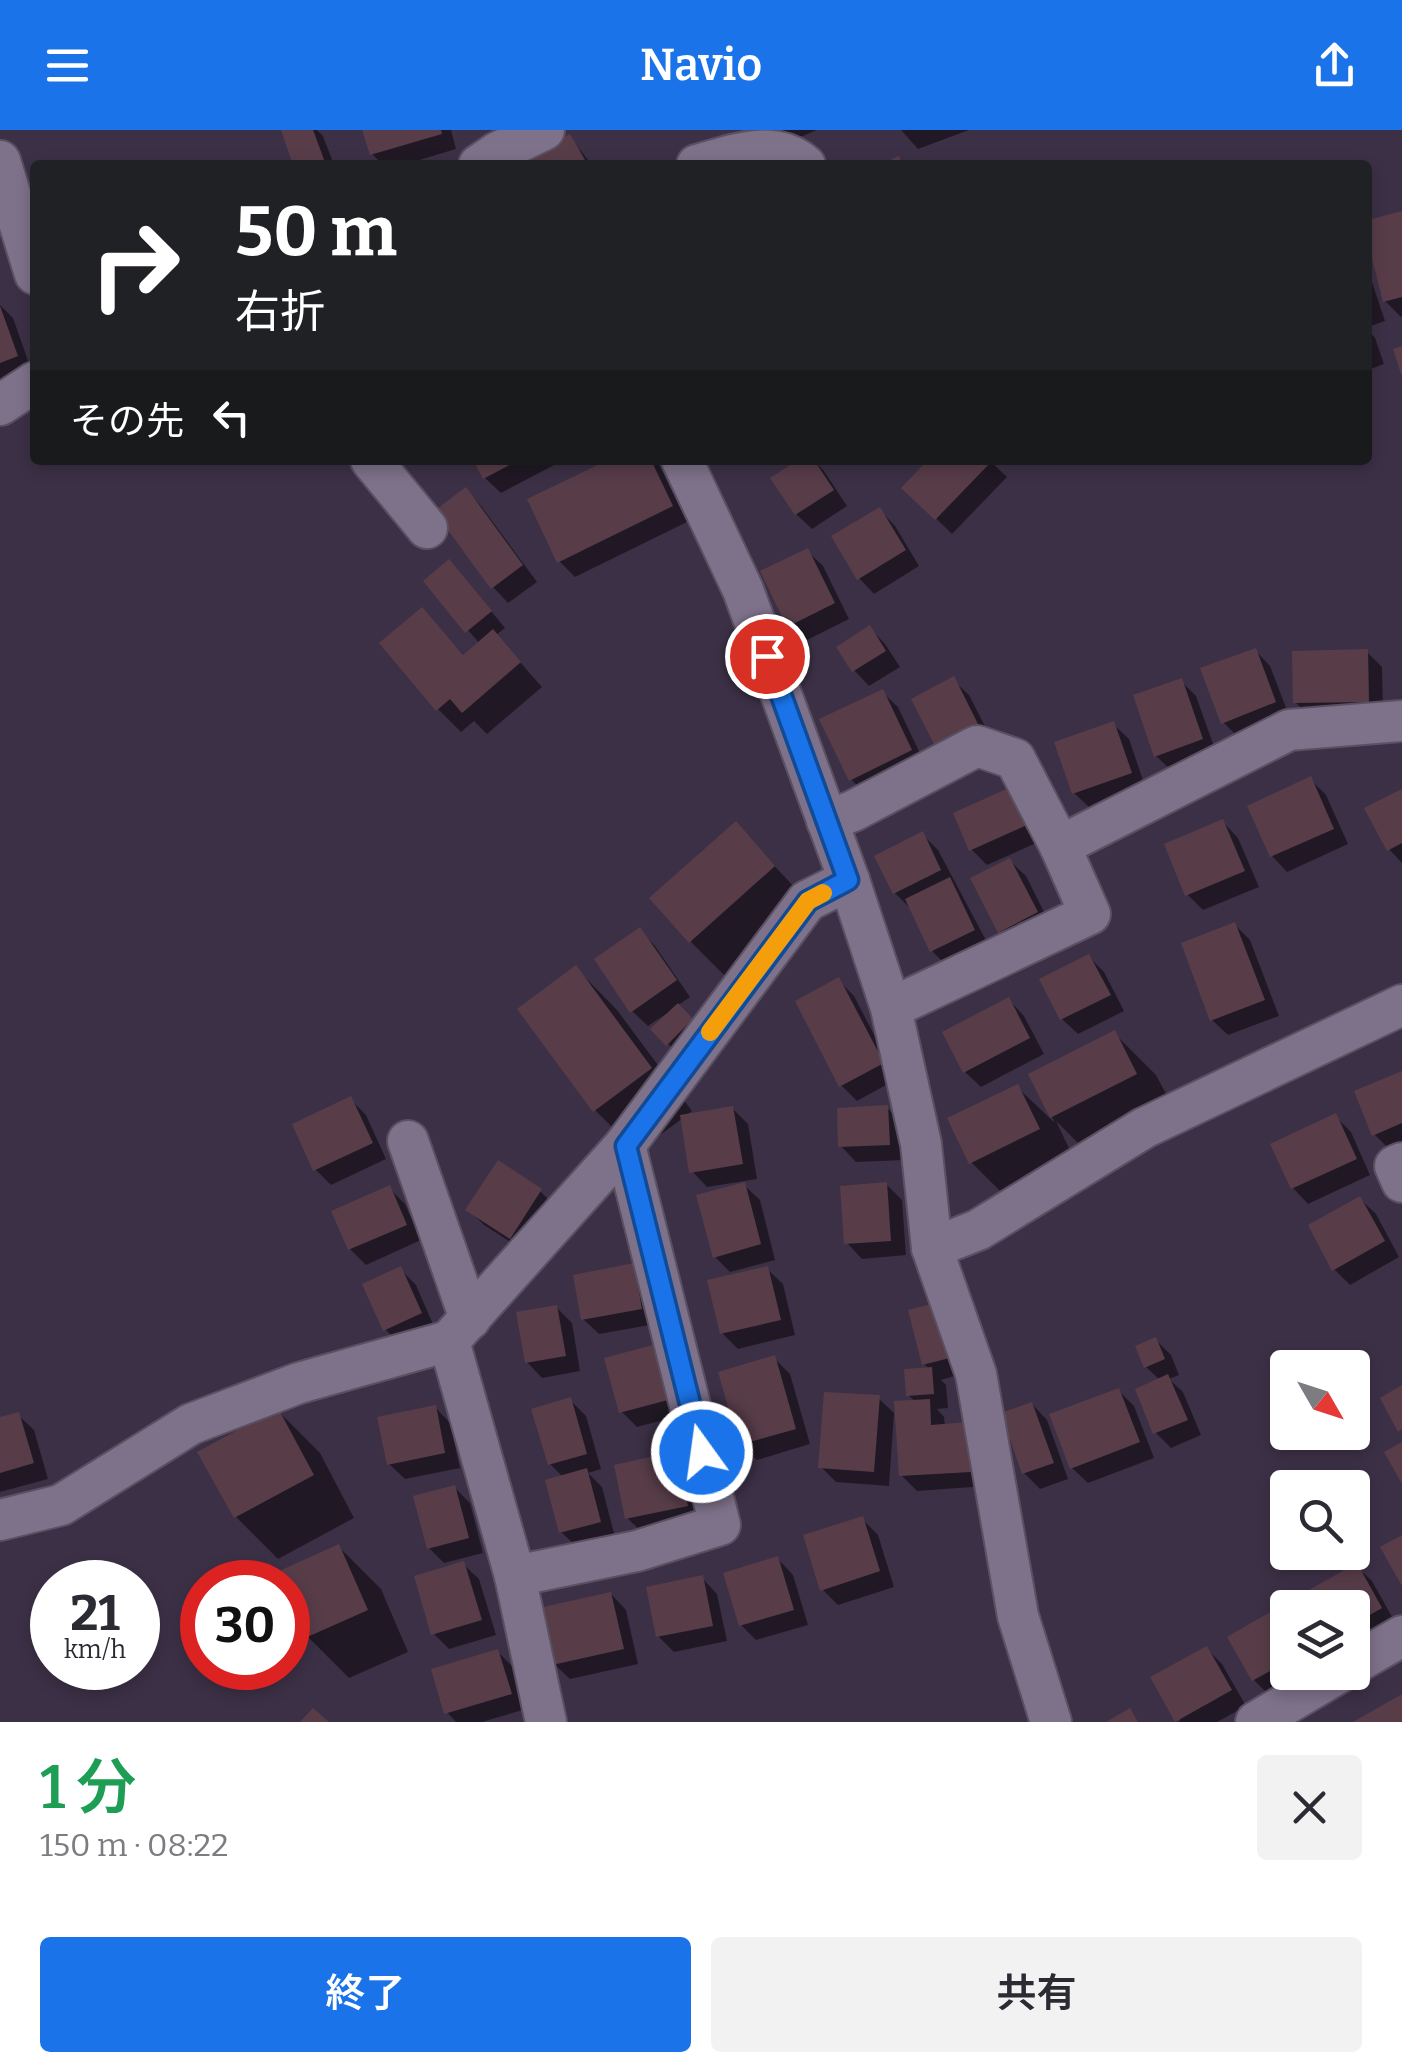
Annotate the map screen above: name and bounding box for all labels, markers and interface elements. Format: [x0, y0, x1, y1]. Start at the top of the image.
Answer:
icon: menu [40, 38, 95, 93]
text: Navio [640, 38, 762, 92]
icon: share [1307, 38, 1362, 93]
text: 50 m [235, 190, 397, 274]
icon: right [70, 200, 200, 330]
text: 右折 [235, 285, 325, 339]
icon: left [204, 390, 259, 445]
text: その先 [70, 398, 184, 444]
pin [725, 614, 810, 699]
icon: arrive [740, 629, 795, 684]
north arrow [1270, 1350, 1370, 1450]
map controls [1270, 1350, 1370, 1690]
position arrow [650, 1400, 754, 1504]
button: search [1270, 1470, 1370, 1570]
speed limit sign: 30 [180, 1560, 310, 1690]
text: 21 [70, 1583, 120, 1643]
button: layers [1270, 1590, 1370, 1690]
text: km/h [64, 1635, 126, 1665]
text: 1 分 [40, 1752, 137, 1824]
button: close [1257, 1755, 1362, 1860]
text: 150 m · 08:22 [40, 1826, 228, 1864]
button: 終了 [40, 1937, 691, 2052]
button: 共有 [711, 1937, 1362, 2052]

